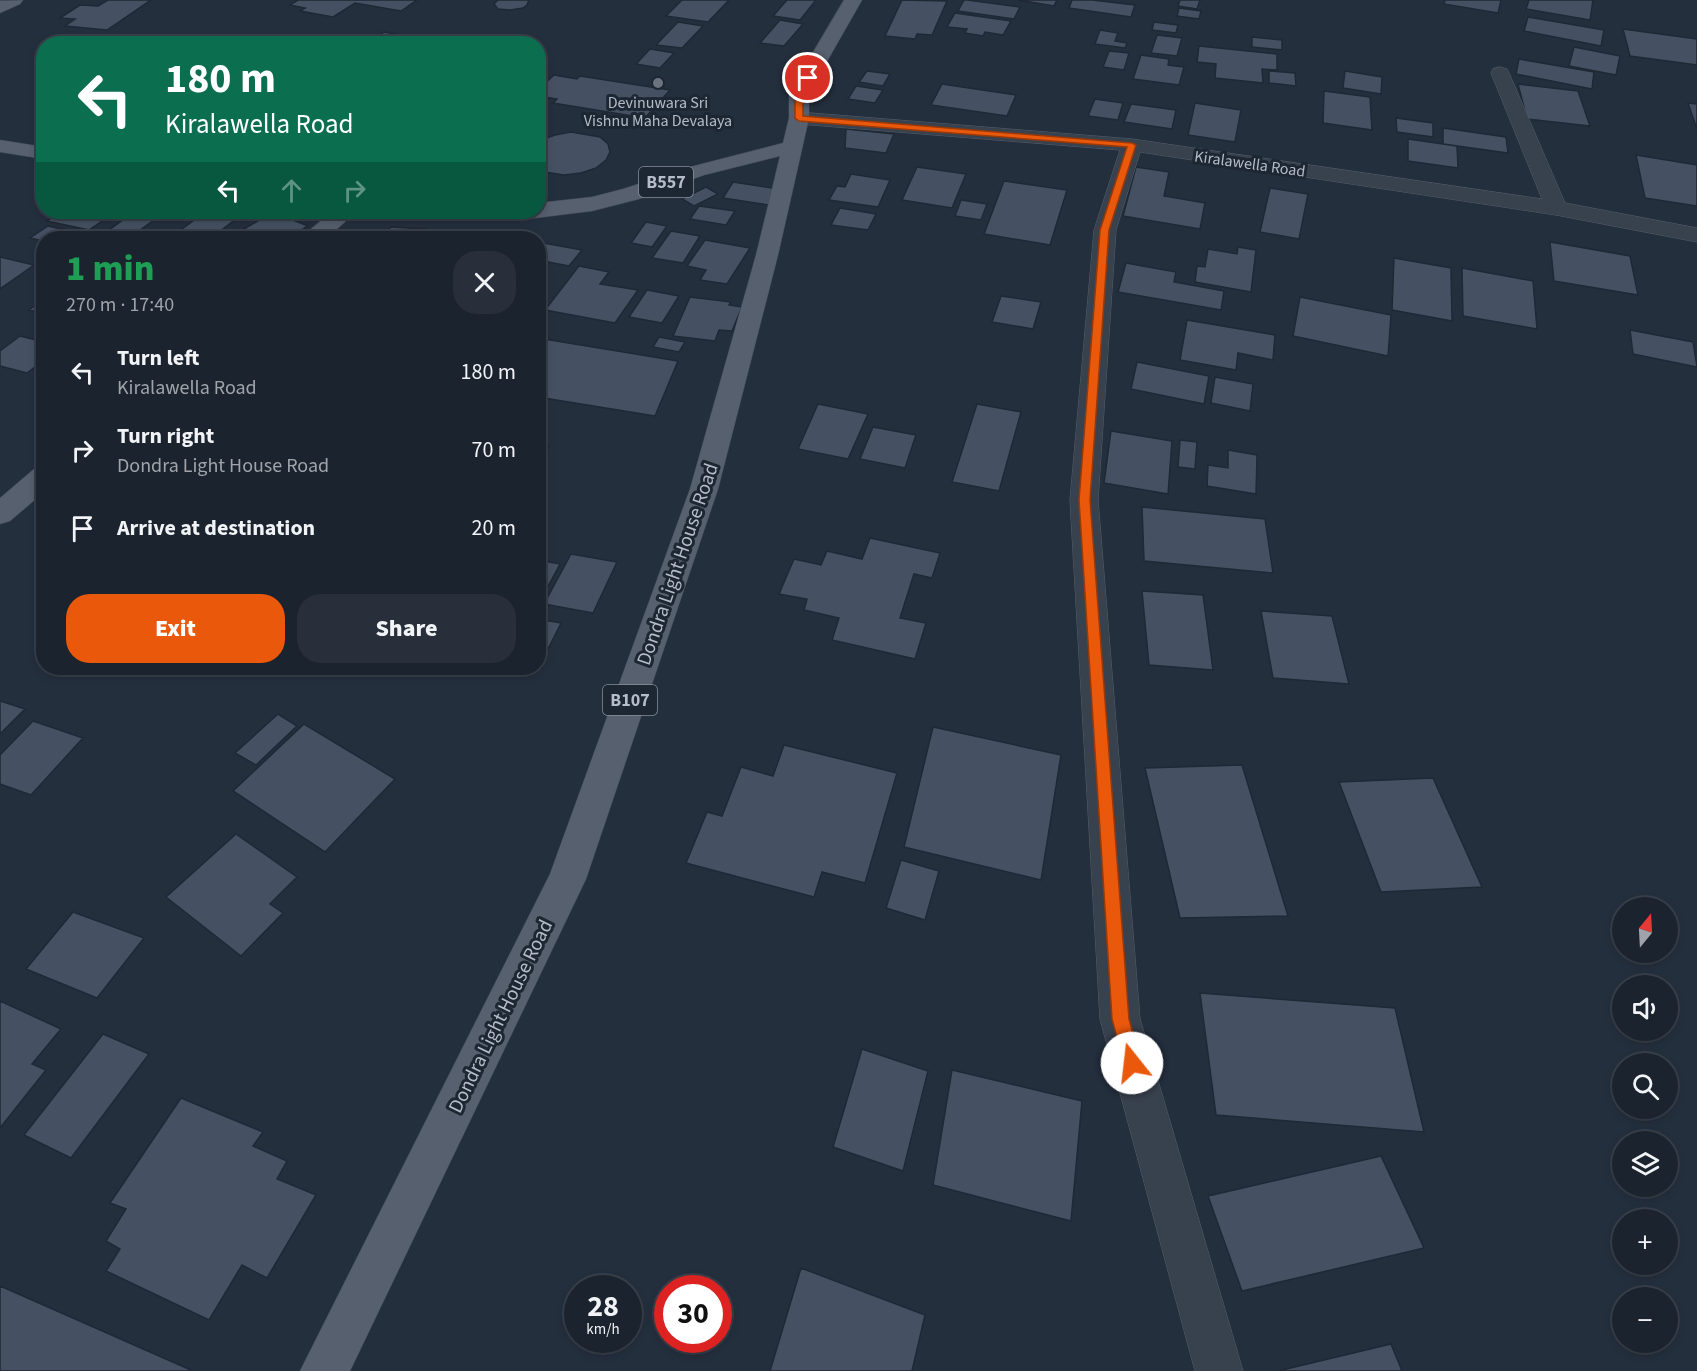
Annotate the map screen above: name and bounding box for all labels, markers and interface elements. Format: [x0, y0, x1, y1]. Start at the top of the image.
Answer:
text: 180 m [165, 49, 276, 109]
pin [782, 52, 833, 103]
icon: left [66, 60, 144, 138]
icon: arrive [791, 61, 824, 94]
marker: Devinuwara Sri Vishnu Maha Devalaya [651, 76, 665, 90]
place label: Devinuwara Sri Vishnu Maha Devalaya [584, 92, 732, 132]
text: Kiralawella Road [165, 105, 354, 144]
street label: Kiralawella Road [1193, 145, 1307, 183]
road number: B557 [639, 167, 693, 197]
icon: left [212, 174, 245, 207]
icon: ahead [275, 174, 308, 207]
icon: right [338, 174, 371, 207]
text: 1 min [66, 243, 154, 294]
button: close [453, 251, 516, 314]
text: 270 m · 17:40 [66, 291, 174, 319]
text: Turn left [117, 342, 199, 374]
icon: left [66, 356, 99, 389]
text: 180 m [461, 356, 516, 388]
text: Kiralawella Road [117, 374, 257, 402]
text: Turn right [117, 420, 214, 452]
icon: right [66, 434, 99, 467]
text: 70 m [471, 434, 516, 466]
text: Dondra Light House Road [117, 452, 329, 480]
street label: Dondra Light House Road [630, 460, 726, 669]
icon: arrive [66, 512, 99, 545]
text: Arrive at destination [117, 512, 315, 544]
text: 20 m [471, 512, 516, 544]
button: Exit [66, 594, 285, 663]
button: Share [297, 594, 516, 663]
road number: B107 [603, 685, 657, 715]
north arrow [1612, 897, 1678, 963]
map controls [1612, 897, 1678, 1353]
street label: Dondra Light House Road [442, 915, 560, 1118]
button: sound [1612, 975, 1678, 1041]
position arrow [1100, 1031, 1164, 1095]
button: search [1612, 1053, 1678, 1119]
button: layers [1612, 1131, 1678, 1197]
button: + [1612, 1209, 1678, 1275]
speed limit sign: 30 [654, 1275, 732, 1353]
text: 28 [587, 1285, 619, 1328]
button: − [1612, 1287, 1678, 1353]
text: km/h [586, 1319, 620, 1340]

